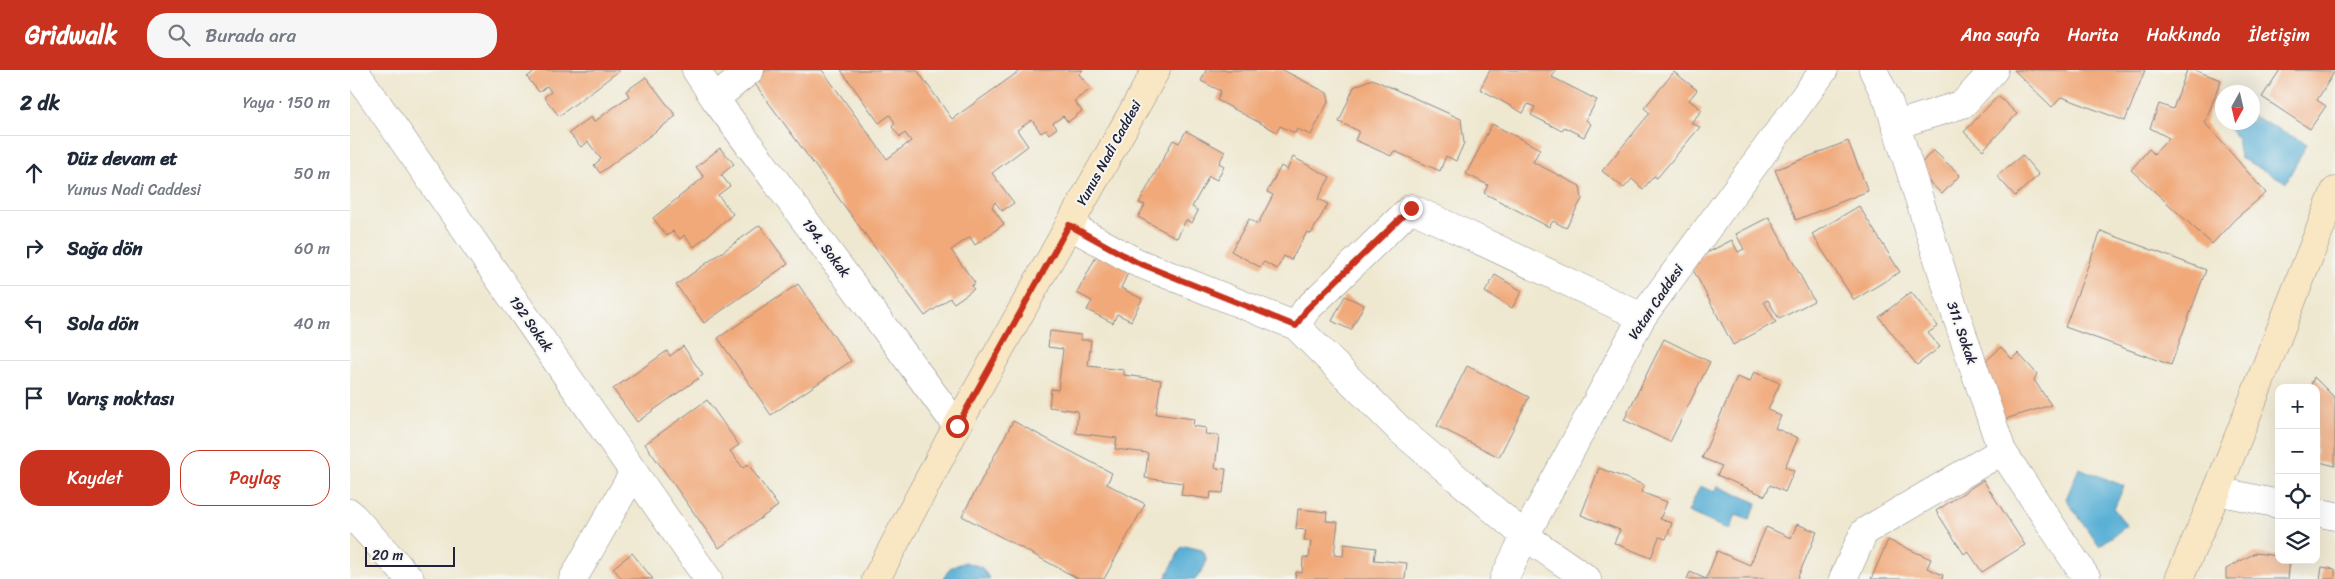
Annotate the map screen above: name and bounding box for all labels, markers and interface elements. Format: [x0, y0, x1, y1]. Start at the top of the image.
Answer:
search box [147, 13, 497, 58]
text: Gridwalk [25, 14, 117, 56]
text: Burada ara [205, 19, 296, 52]
text: Ana sayfa [1961, 19, 2039, 51]
text: Harita [2067, 19, 2118, 51]
text: Hakkında [2146, 19, 2221, 51]
text: İletişim [2249, 19, 2310, 51]
icon: search [165, 21, 193, 49]
text: 2 dk [20, 84, 60, 122]
north arrow [2215, 85, 2260, 130]
text: Yaya · 150 m [243, 88, 330, 117]
street label: Yunus Nadi Caddesi [1070, 95, 1149, 210]
text: Düz devam et [67, 142, 178, 175]
icon: ahead [20, 159, 48, 187]
text: 50 m [294, 159, 330, 188]
text: Yunus Nadi Caddesi [67, 175, 201, 204]
route end [1400, 197, 1423, 220]
street label: 194. Sokak [795, 213, 857, 284]
text: Sağa dön [67, 232, 142, 265]
icon: right [20, 234, 48, 262]
text: 60 m [294, 234, 330, 263]
street label: Vatan Caddesi [1621, 258, 1691, 345]
street label: 192 Sokak [502, 291, 560, 358]
street label: 311. Sokak [1940, 298, 1985, 369]
text: Sola dön [67, 307, 138, 340]
icon: left [20, 309, 48, 337]
text: 40 m [293, 309, 330, 338]
text: Varış noktası [67, 382, 174, 415]
icon: arrive [20, 384, 48, 412]
map controls [2275, 384, 2320, 564]
button: + [2275, 384, 2320, 429]
route start [946, 415, 969, 438]
button: − [2275, 429, 2320, 474]
button: Kaydet [20, 450, 170, 506]
button: Paylaş [180, 450, 330, 506]
button: locate [2275, 474, 2320, 519]
button: layers [2275, 519, 2320, 564]
text: 20 m [372, 543, 403, 568]
scale bar [365, 544, 455, 567]

